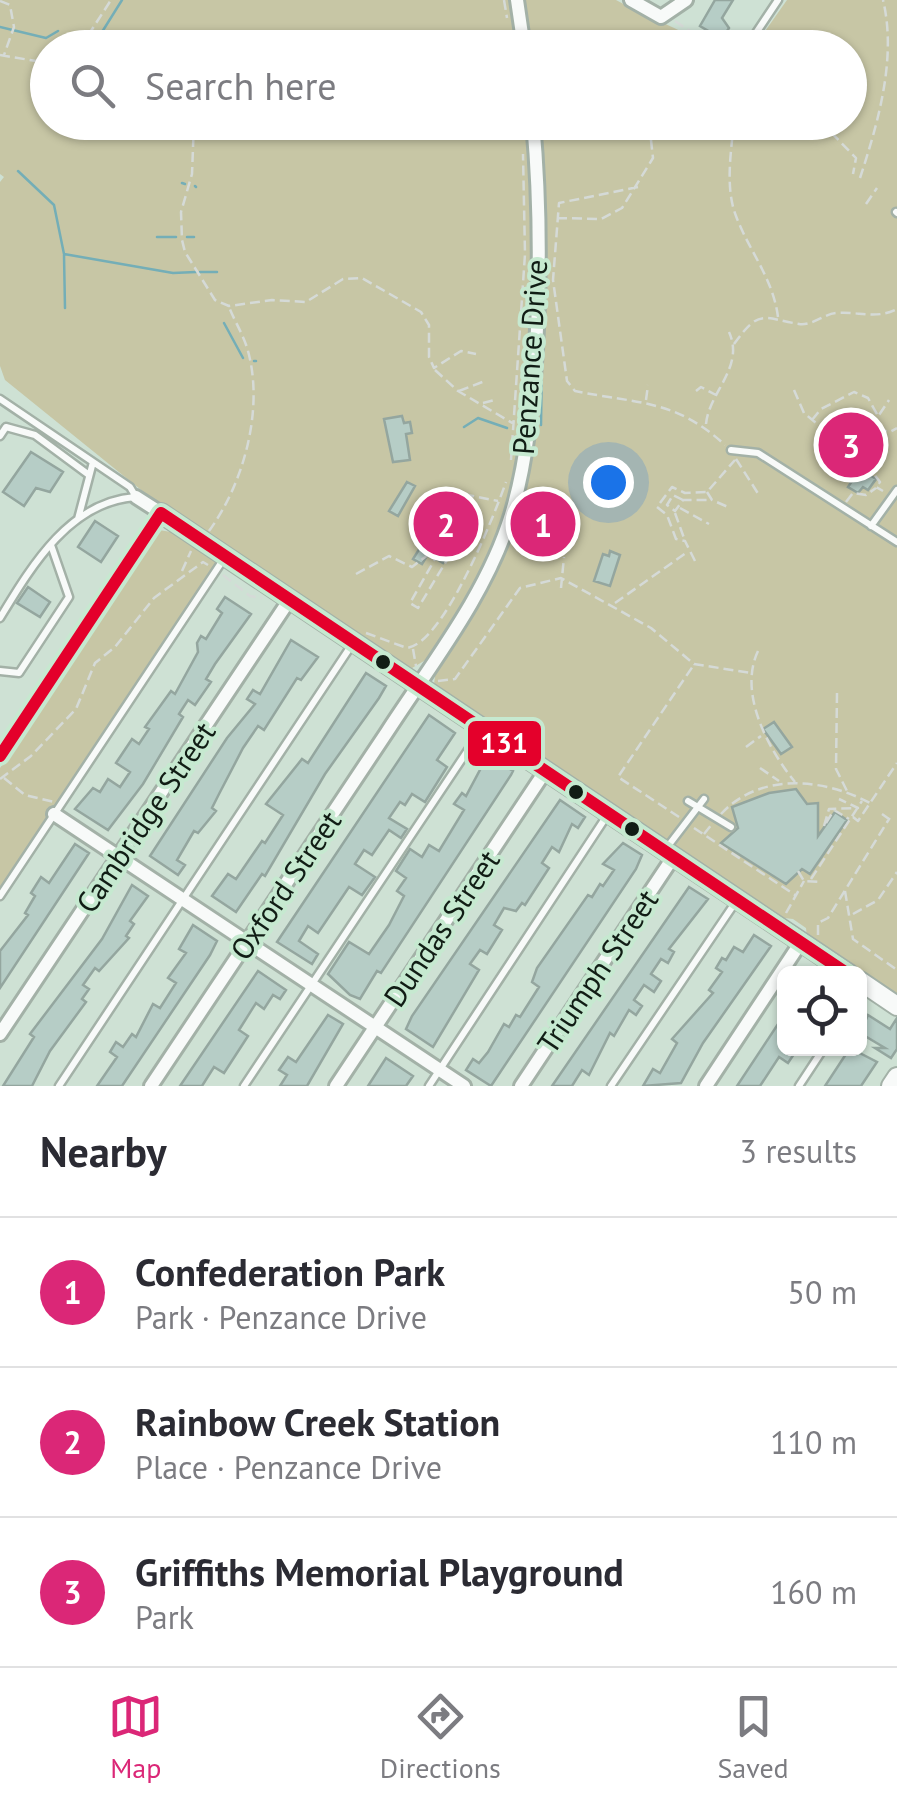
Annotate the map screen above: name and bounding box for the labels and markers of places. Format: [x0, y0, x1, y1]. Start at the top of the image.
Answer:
pin: 3 [818, 408, 884, 482]
pin: 2 [414, 486, 478, 562]
pin: 1 [510, 486, 576, 562]
unlabelled marker [373, 652, 393, 672]
unlabelled marker [566, 782, 586, 802]
unlabelled marker [622, 819, 642, 839]

